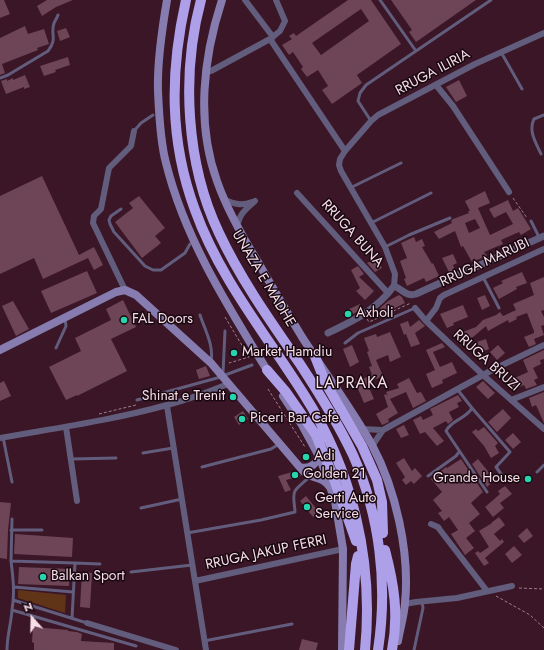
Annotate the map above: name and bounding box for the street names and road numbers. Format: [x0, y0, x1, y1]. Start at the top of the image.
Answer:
street label: RRUGA ILIRIA [393, 46, 473, 100]
street label: RRUGA BUNA [317, 197, 387, 271]
street label: UNAZA E MADHE [228, 228, 298, 330]
street label: RRUGA MARUBI [438, 235, 532, 291]
street label: RRUGA BRUZI [449, 327, 523, 395]
street label: RRUGA JAKUP FERRI [204, 532, 328, 574]

